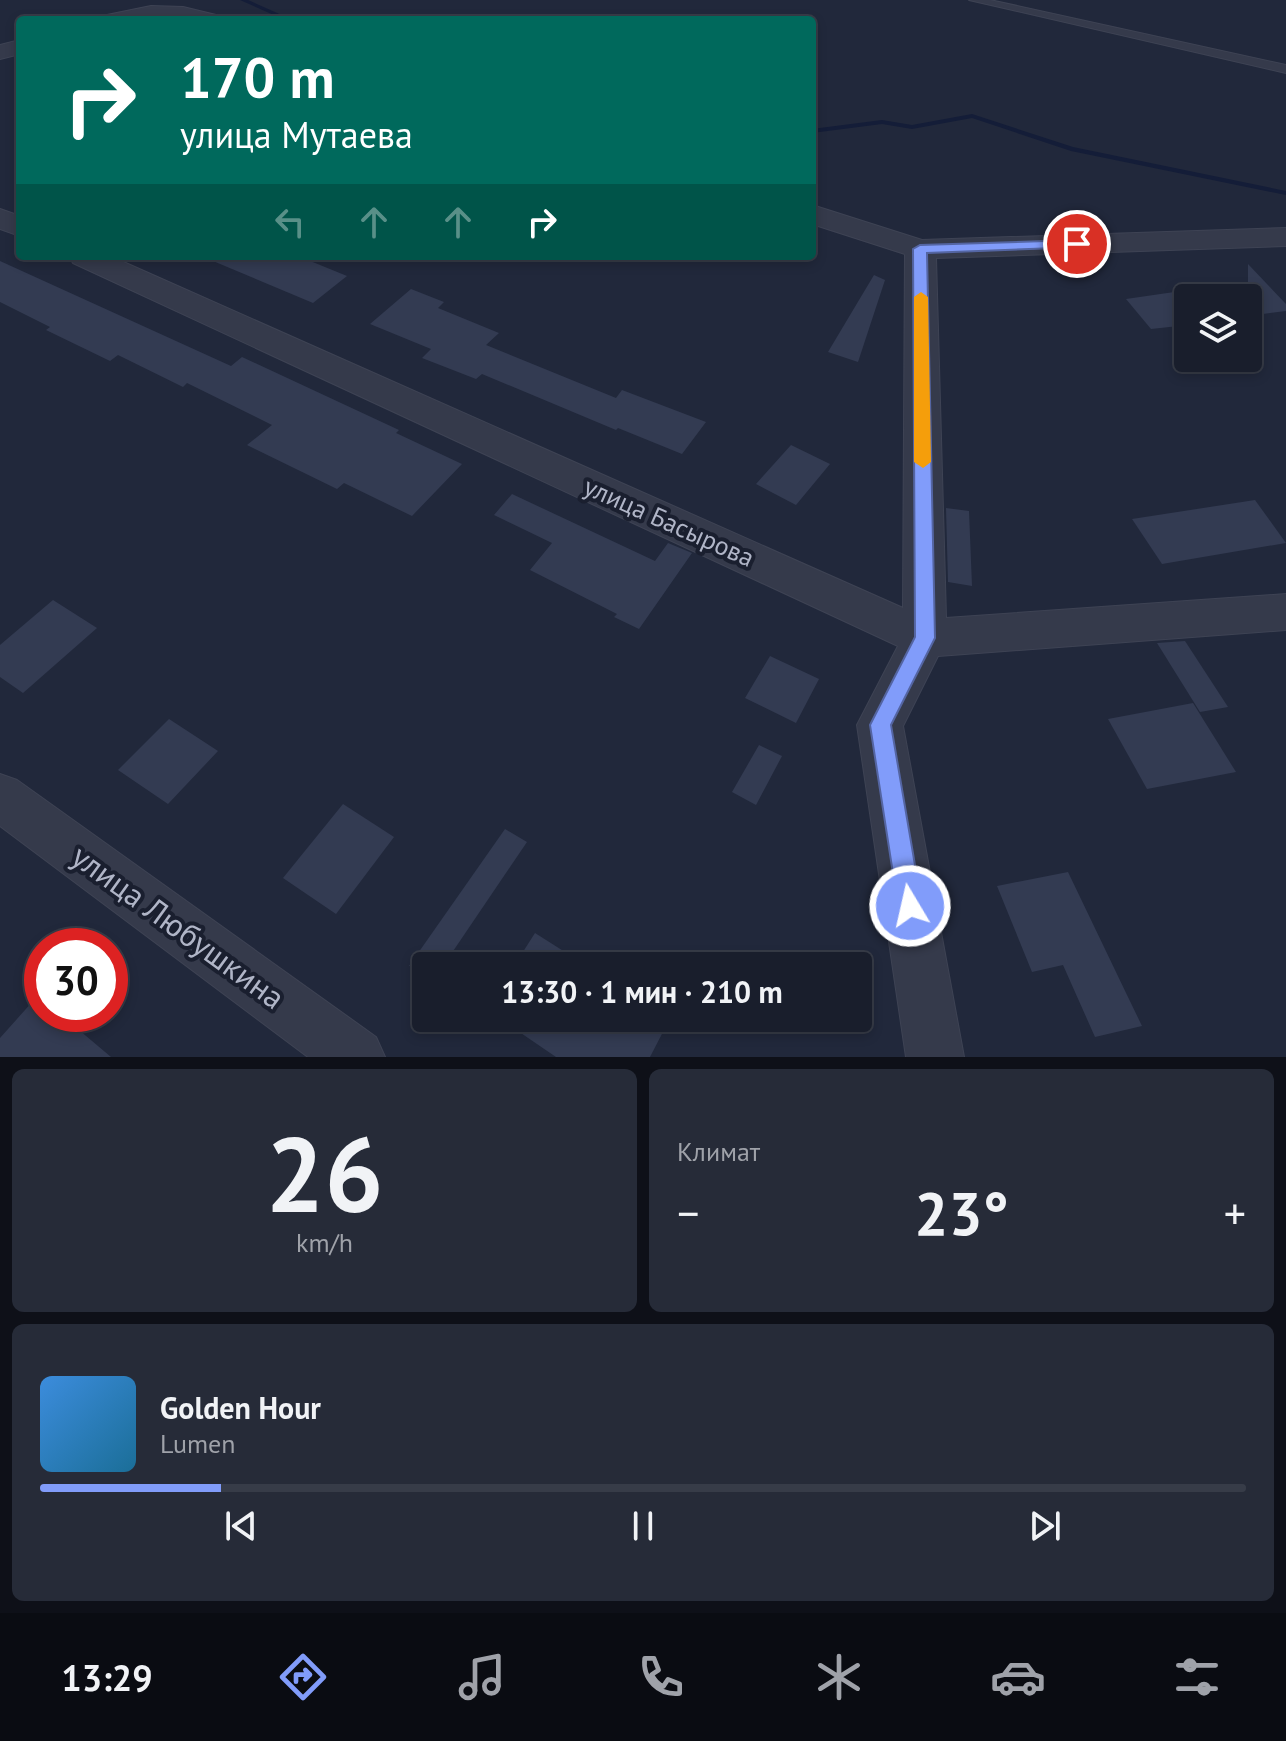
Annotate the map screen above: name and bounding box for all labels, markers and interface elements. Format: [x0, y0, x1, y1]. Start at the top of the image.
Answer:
text: 170 m [180, 41, 335, 113]
icon: right [48, 48, 152, 152]
text: улица Мутаева [180, 111, 413, 158]
icon: left [268, 200, 312, 244]
icon: ahead [352, 200, 396, 244]
icon: ahead [436, 200, 480, 244]
icon: right [520, 200, 564, 244]
pin [1043, 210, 1111, 278]
icon: arrive [1055, 222, 1099, 266]
map controls [1174, 284, 1262, 372]
button: layers [1174, 284, 1262, 372]
street label: улица Басырова [579, 469, 760, 574]
street label: улица Любушкина [64, 835, 294, 1018]
position arrow [868, 864, 952, 948]
speed limit sign: 30 [24, 928, 128, 1032]
text: 13:30 · 1 мин · 210 m [501, 972, 783, 1011]
text: 26 [266, 1106, 383, 1241]
text: Климат [677, 1135, 760, 1168]
text: 23° [914, 1174, 1009, 1252]
text: − [677, 1184, 699, 1241]
text: + [1224, 1184, 1246, 1241]
text: km/h [296, 1226, 353, 1259]
text: Golden Hour [160, 1388, 321, 1427]
text: Lumen [160, 1427, 235, 1460]
icon: previous [219, 1504, 263, 1548]
icon: pause [621, 1504, 665, 1548]
icon: next [1023, 1504, 1067, 1548]
icon: directions [275, 1649, 331, 1705]
icon: music [454, 1649, 510, 1705]
icon: phone [633, 1649, 689, 1705]
icon: climate [811, 1649, 867, 1705]
icon: car [990, 1649, 1046, 1705]
icon: filters [1169, 1649, 1225, 1705]
text: 13:29 [61, 1654, 153, 1701]

